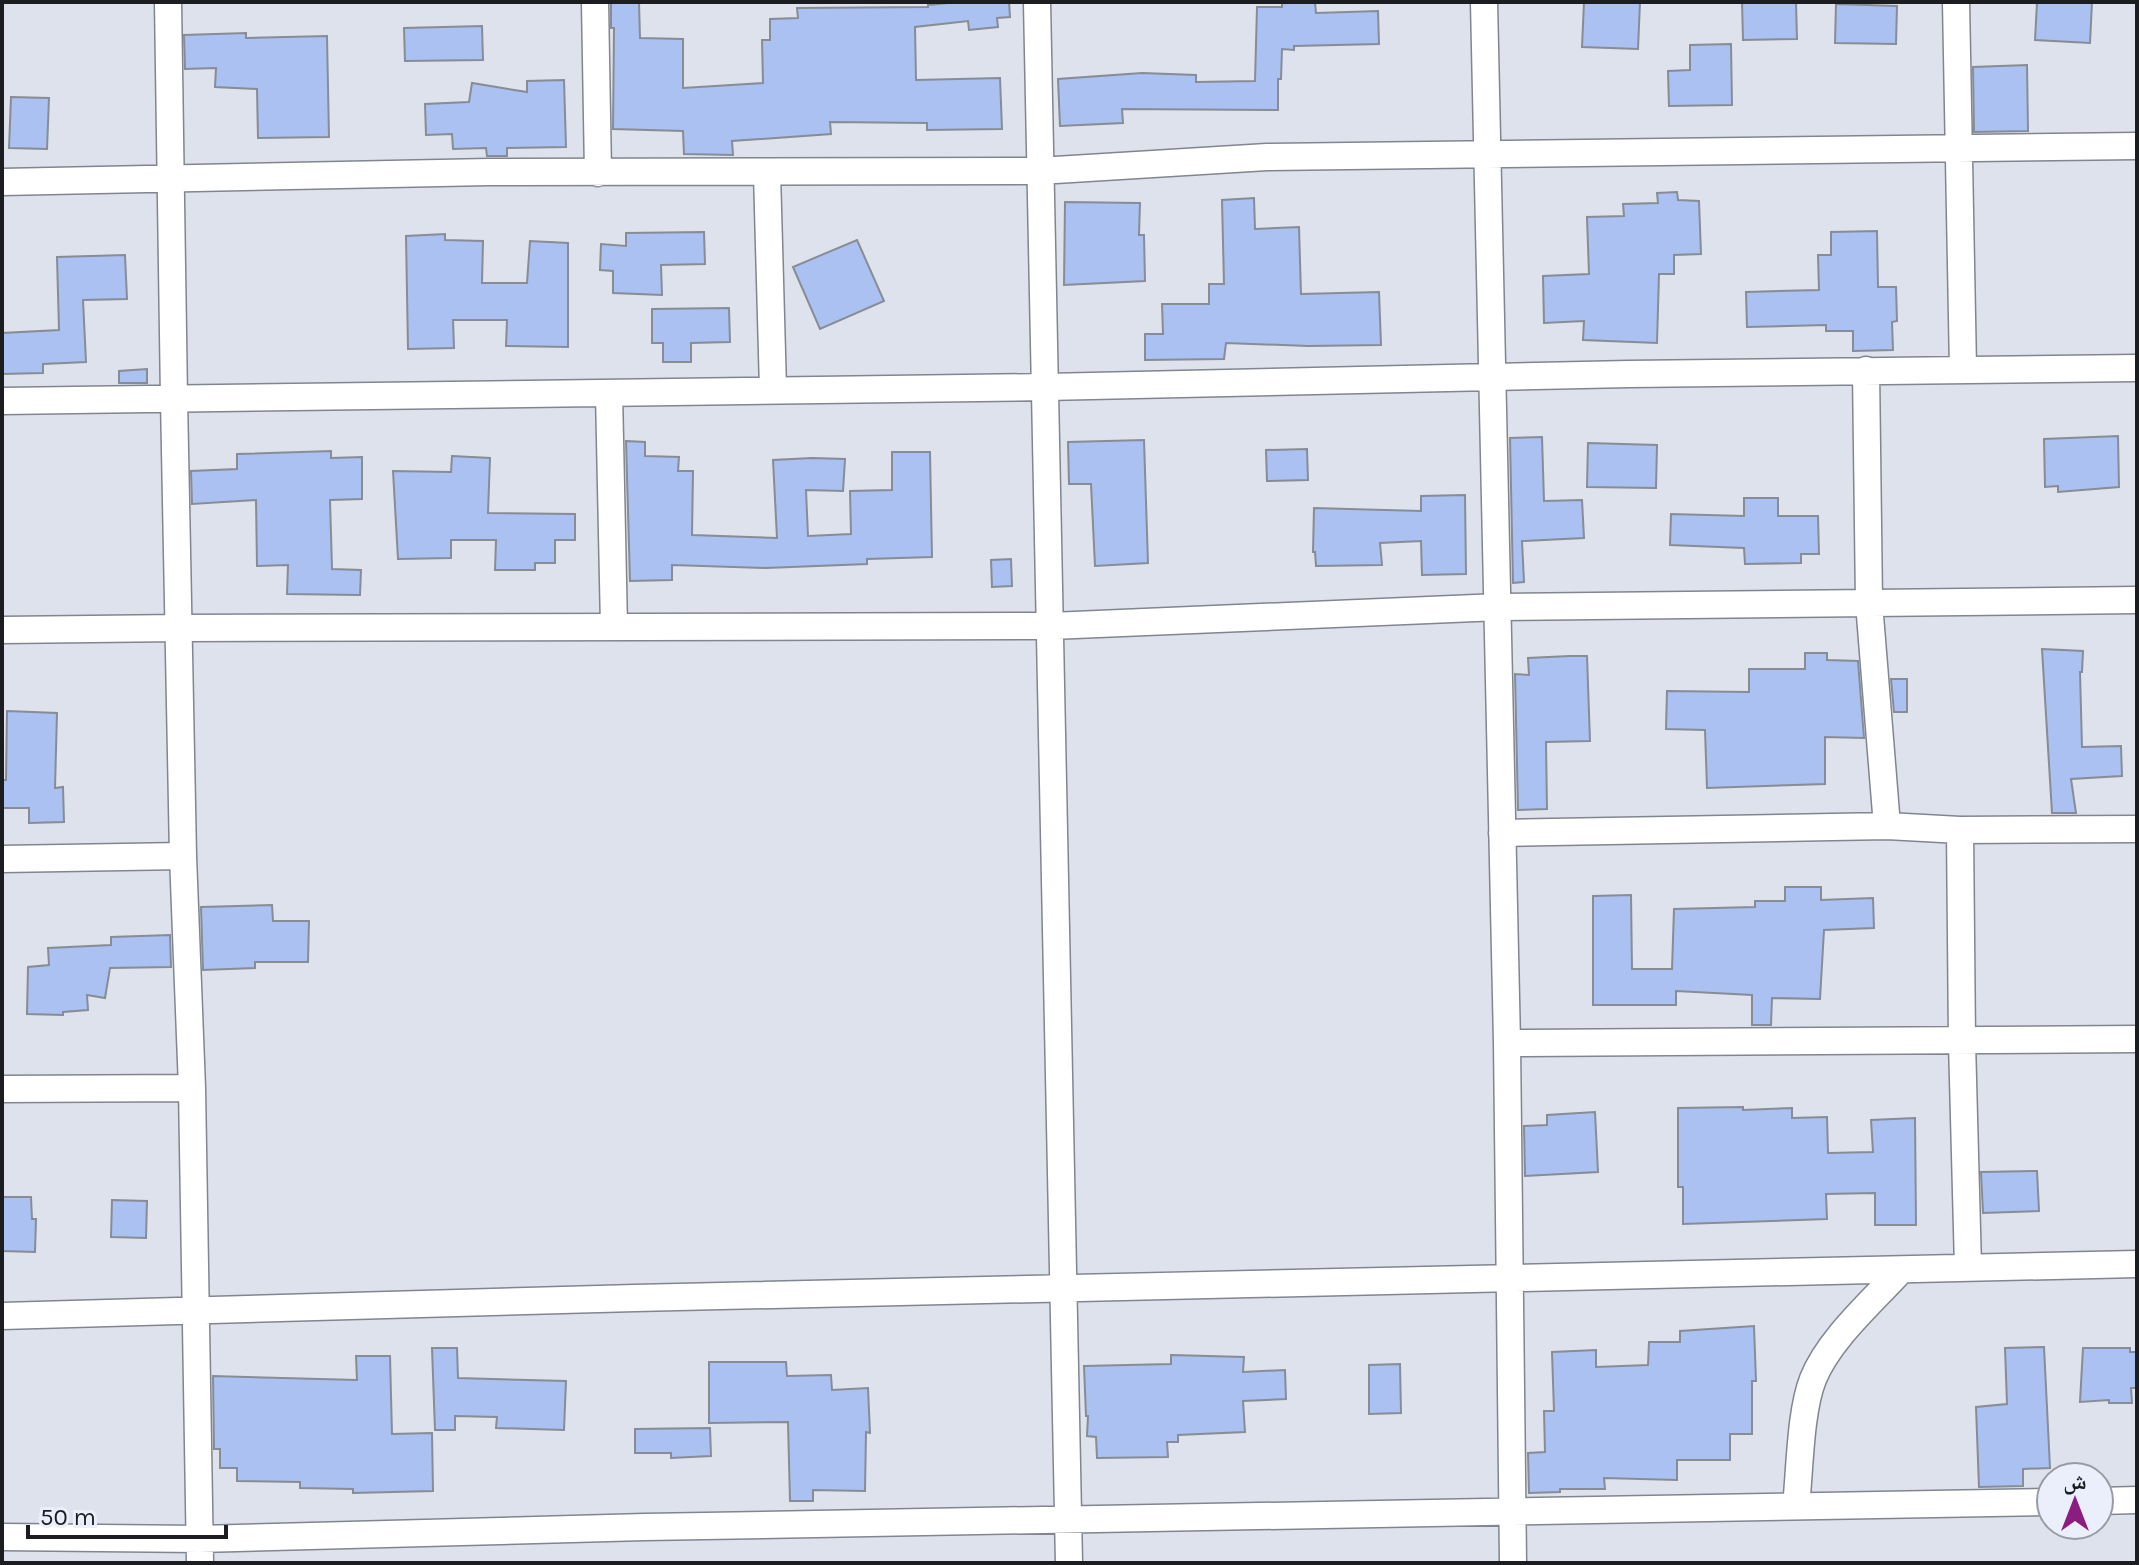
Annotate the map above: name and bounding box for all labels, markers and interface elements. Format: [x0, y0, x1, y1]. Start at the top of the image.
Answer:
north arrow [2035, 1461, 2115, 1541]
text: ش [2063, 1469, 2087, 1495]
scale bar [28, 1489, 226, 1539]
text: 50 m [40, 1503, 96, 1531]

